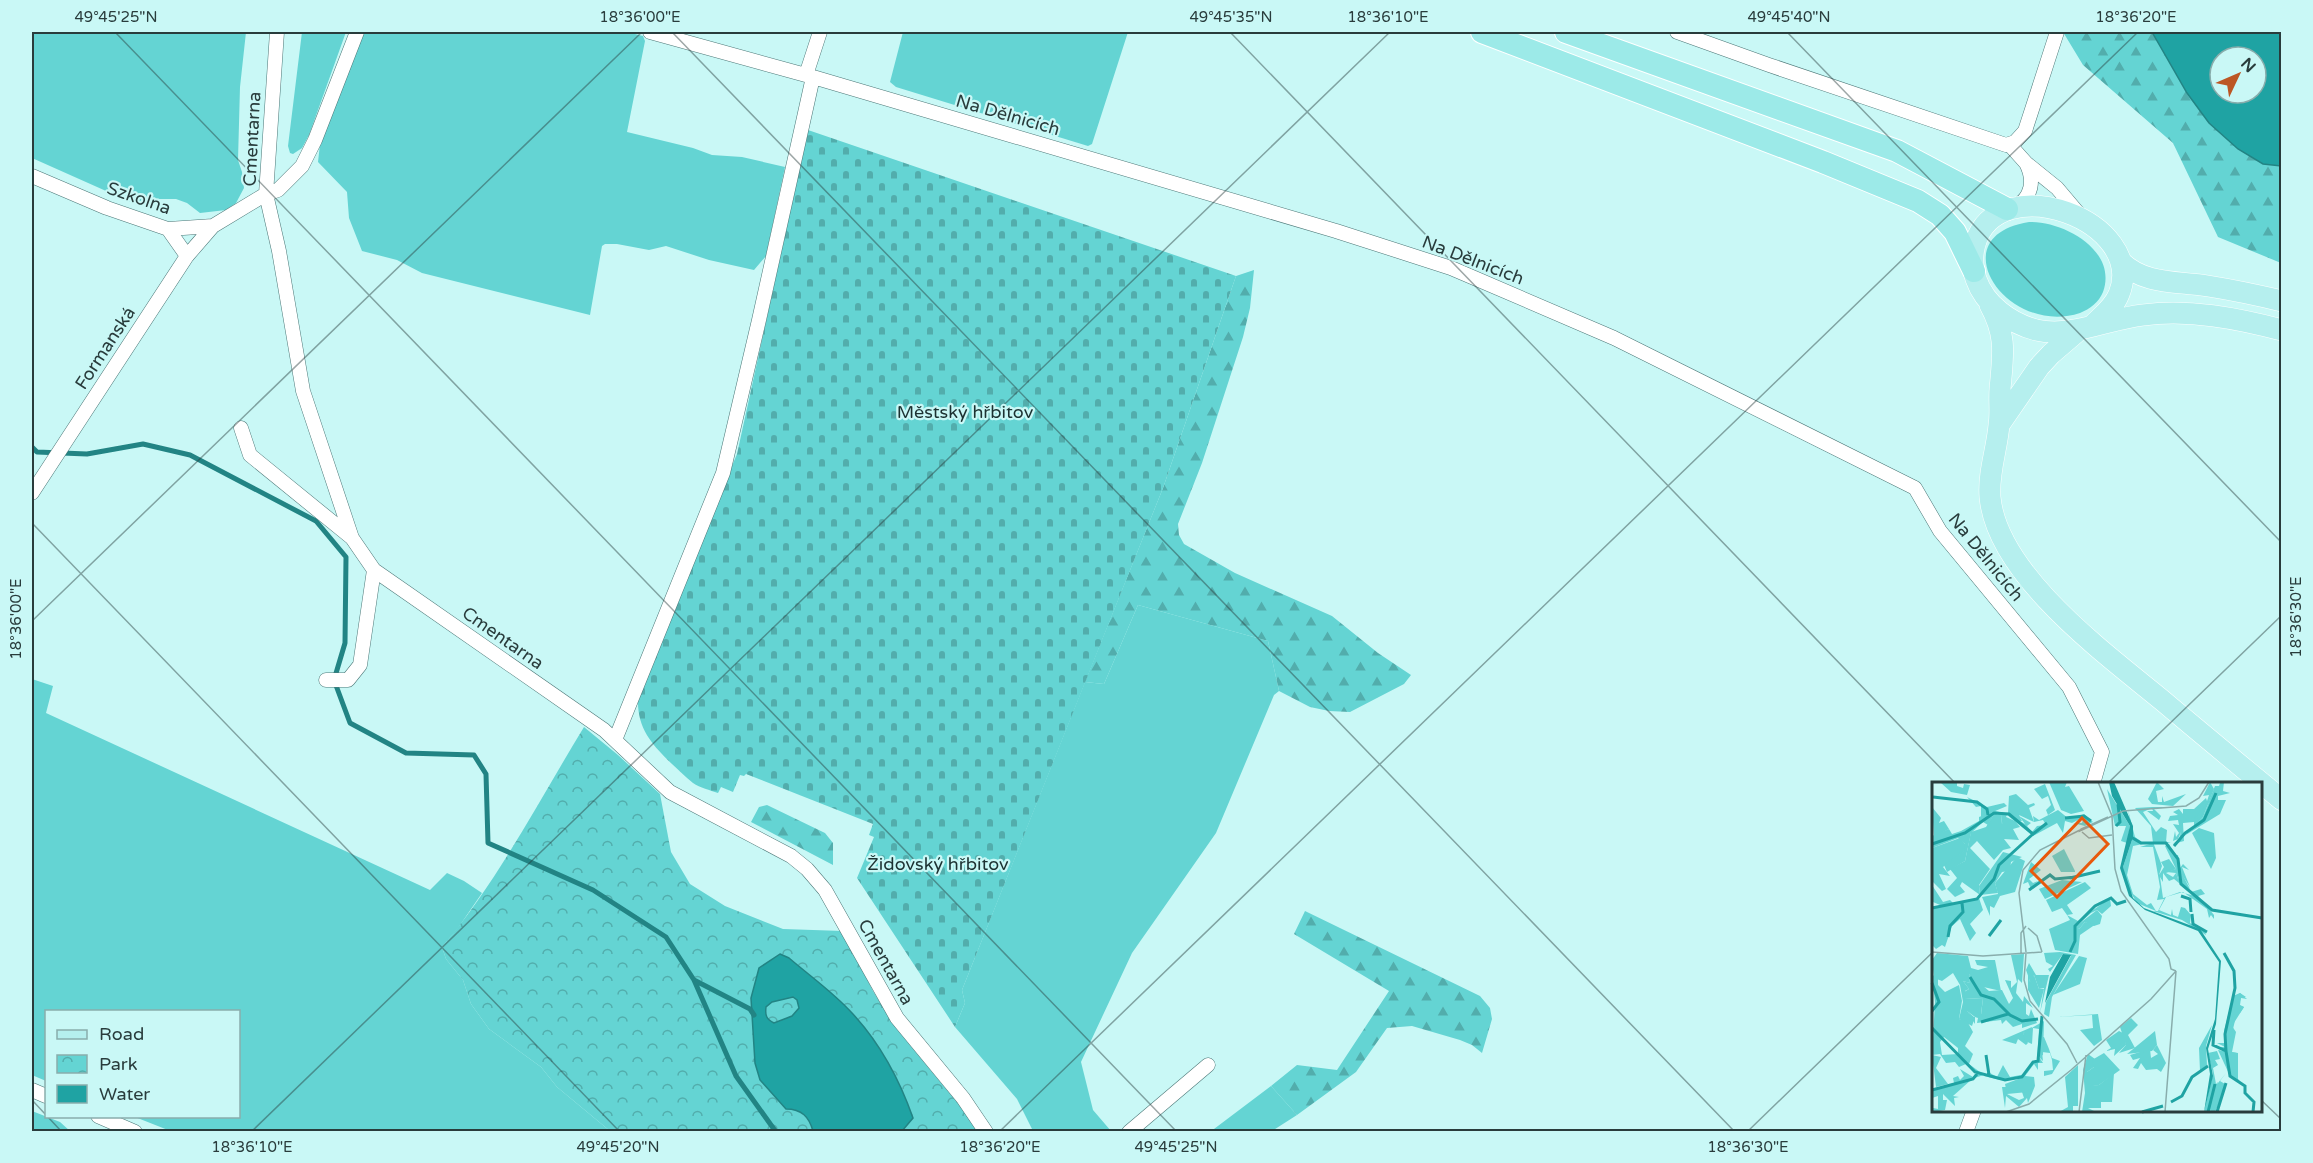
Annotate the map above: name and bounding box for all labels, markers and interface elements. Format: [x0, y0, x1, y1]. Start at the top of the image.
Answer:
text: 49°45'25"N [74, 8, 158, 26]
text: 18°36'00"E [599, 8, 681, 26]
text: 49°45'35"N [1189, 8, 1273, 26]
text: 18°36'10"E [1347, 8, 1429, 26]
text: 49°45'40"N [1747, 8, 1831, 26]
text: 18°36'20"E [2095, 8, 2177, 26]
north arrow [2208, 45, 2268, 105]
text: N [2236, 54, 2260, 77]
street label: Na Dělnicích [953, 90, 1063, 140]
street label: Cmentarna [239, 91, 265, 187]
street label: Szkolna [104, 177, 174, 219]
street label: Na Dělnicích [1419, 231, 1527, 289]
street label: Formanská [70, 303, 140, 393]
park label: Městský hřbitov [897, 401, 1034, 423]
street label: Na Dělnicích [1944, 508, 2028, 606]
text: 18°36'30"E [2287, 576, 2305, 658]
text: 18°36'00"E [7, 578, 25, 660]
street label: Cmentarna [458, 602, 548, 674]
inset map [1932, 782, 2262, 1112]
park label: Židovský hřbitov [867, 853, 1009, 875]
street label: Cmentarna [853, 915, 919, 1009]
legend [45, 1010, 240, 1118]
text: Road [99, 1023, 144, 1045]
text: Park [99, 1053, 138, 1075]
text: Water [99, 1083, 150, 1105]
text: 18°36'10"E [211, 1138, 293, 1156]
text: 49°45'20"N [576, 1138, 660, 1156]
text: 18°36'20"E [959, 1138, 1041, 1156]
text: 49°45'25"N [1134, 1138, 1218, 1156]
text: 18°36'30"E [1707, 1138, 1789, 1156]

